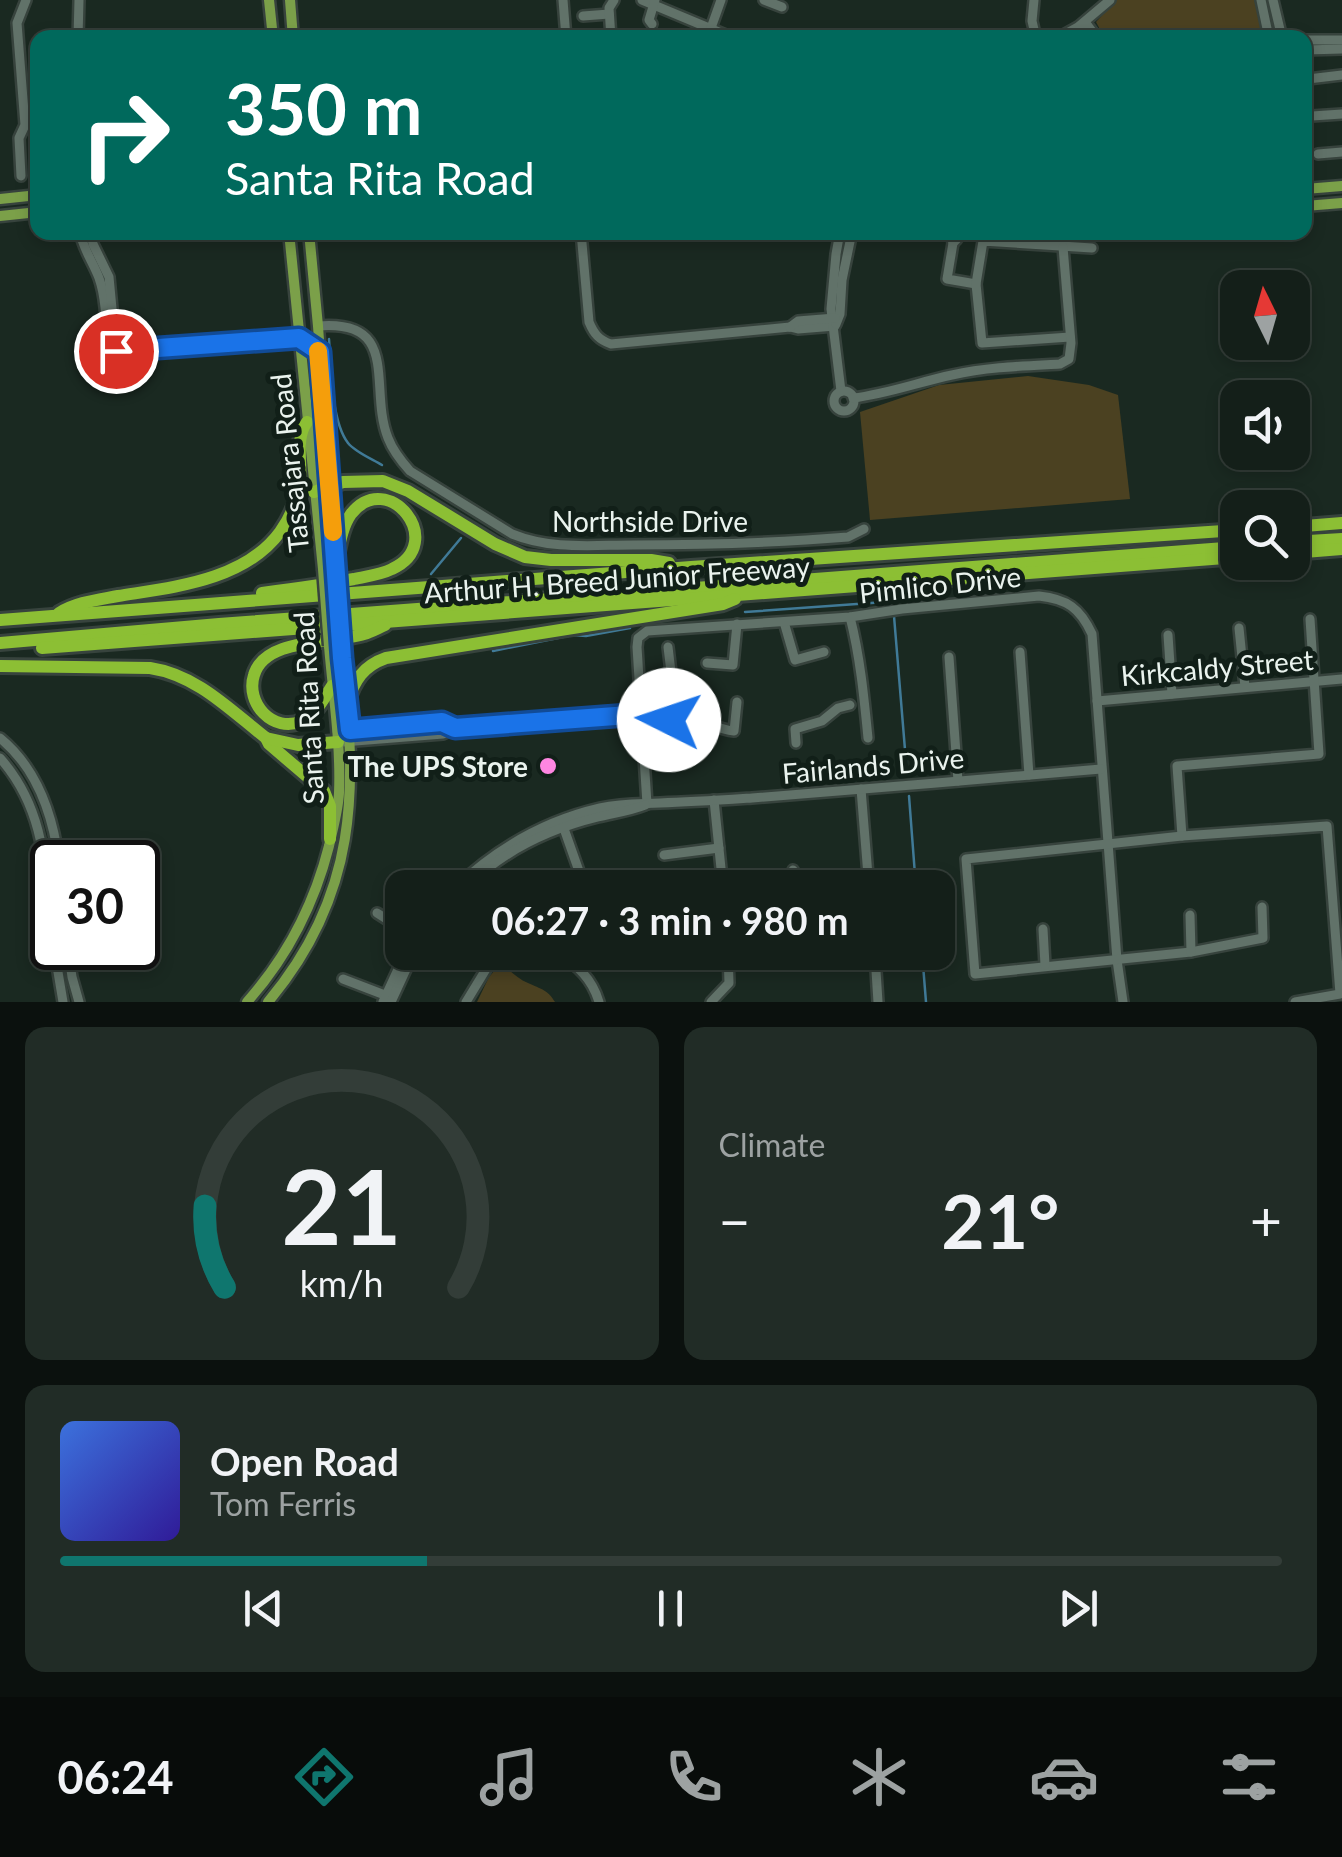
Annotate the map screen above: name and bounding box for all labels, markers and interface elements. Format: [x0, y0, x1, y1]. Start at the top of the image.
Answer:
text: 350 m [225, 66, 422, 150]
icon: right [60, 70, 190, 200]
text: Santa Rita Road [225, 151, 535, 205]
north arrow [1220, 270, 1310, 360]
map controls [1220, 270, 1310, 580]
pin [74, 309, 159, 394]
icon: arrive [89, 324, 144, 379]
street label: Tassajara Road [263, 372, 315, 554]
button: sound [1220, 380, 1310, 470]
button: search [1220, 490, 1310, 580]
street label: Northside Drive [552, 504, 748, 538]
street label: Arthur H. Breed Junior Freeway [423, 549, 812, 609]
street label: Pimlico Drive [857, 559, 1023, 609]
street label: Santa Rita Road [286, 611, 330, 805]
street label: Kirkcaldy Street [1119, 642, 1315, 692]
position arrow [617, 668, 721, 772]
street label: Fairlands Drive [781, 740, 965, 790]
place label: The UPS Store [347, 749, 528, 783]
marker: The UPS Store [537, 755, 559, 777]
speed limit sign: 30 [30, 840, 160, 970]
text: 06:27 · 3 min · 980 m [491, 897, 849, 943]
text: Climate [719, 1125, 825, 1164]
text: 21 [281, 1142, 402, 1267]
text: 21° [941, 1175, 1059, 1265]
text: − [719, 1187, 750, 1253]
text: + [1250, 1187, 1282, 1253]
text: km/h [300, 1262, 384, 1305]
text: Open Road [210, 1438, 399, 1484]
text: Tom Ferris [210, 1484, 356, 1523]
icon: previous [236, 1581, 291, 1636]
icon: pause [643, 1581, 698, 1636]
icon: next [1051, 1581, 1106, 1636]
icon: directions [289, 1742, 359, 1812]
icon: music [474, 1742, 544, 1812]
icon: phone [659, 1742, 729, 1812]
icon: climate [844, 1742, 914, 1812]
icon: car [1029, 1742, 1099, 1812]
icon: filters [1214, 1742, 1284, 1812]
text: 06:24 [58, 1750, 174, 1804]

